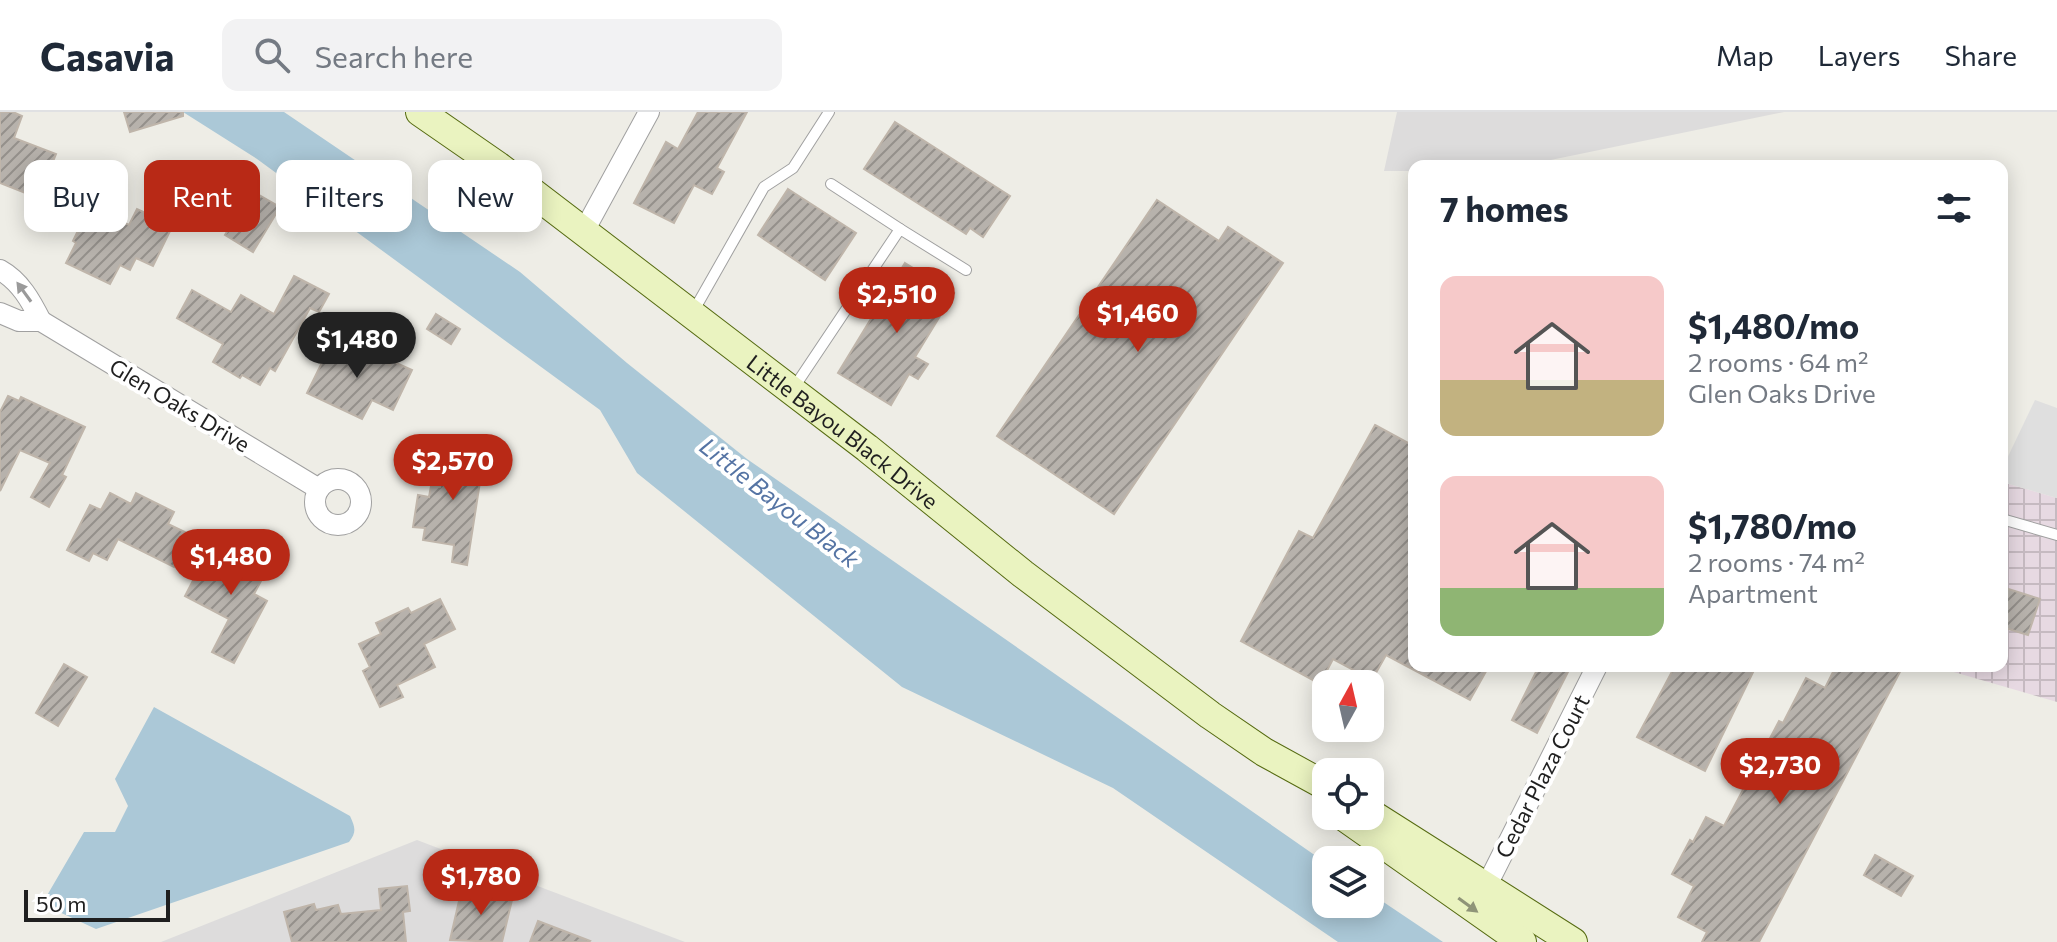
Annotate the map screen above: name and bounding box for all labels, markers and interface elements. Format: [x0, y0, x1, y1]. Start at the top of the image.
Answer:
search box [222, 19, 782, 91]
text: Casavia [40, 32, 174, 79]
icon: search [250, 33, 294, 77]
text: Search here [314, 37, 473, 74]
text: Map [1716, 38, 1774, 72]
text: Layers [1818, 38, 1900, 72]
text: Share [1944, 38, 2017, 72]
chip: Buy [24, 160, 128, 232]
chip: Rent [144, 160, 260, 232]
chip: Filters [276, 160, 412, 232]
chip: New [428, 160, 542, 232]
icon: filters [1932, 186, 1976, 230]
text: 7 homes [1440, 187, 1569, 229]
pin: $2,510 [832, 267, 962, 335]
text: $2,510 [857, 277, 937, 308]
one-way arrow [16, 282, 32, 302]
pin: $1,460 [1073, 286, 1203, 354]
text: $1,460 [1097, 296, 1179, 327]
text: $1,480/mo [1688, 304, 1859, 346]
icon: home [1504, 308, 1600, 404]
pin: $1,480 [292, 312, 422, 380]
text: $1,480 [316, 322, 398, 353]
text: 2 rooms · 64 m² [1688, 346, 1869, 377]
street label: Little Bayou Black Drive [742, 348, 944, 514]
street label: Glen Oaks Drive [105, 353, 255, 457]
text: Glen Oaks Drive [1688, 377, 1876, 408]
water label: Little Bayou Black [695, 431, 865, 573]
pin: $2,570 [388, 434, 518, 502]
text: $2,570 [412, 444, 494, 475]
text: $1,780/mo [1688, 504, 1857, 546]
icon: home [1504, 508, 1600, 604]
pin: $1,480 [166, 529, 296, 597]
text: $1,480 [190, 539, 272, 570]
text: 2 rooms · 74 m² [1688, 546, 1865, 577]
text: Apartment [1688, 577, 1818, 608]
north arrow [1312, 670, 1384, 742]
map controls [1312, 670, 1384, 918]
street label: Cedar Plaza Court [1489, 690, 1595, 862]
pin: $2,730 [1715, 738, 1845, 806]
text: $2,730 [1739, 748, 1821, 779]
button: locate [1312, 758, 1384, 830]
button: layers [1312, 846, 1384, 918]
pin: $1,780 [416, 849, 546, 917]
text: $1,780 [441, 859, 521, 890]
scale bar [24, 886, 170, 922]
text: 50 m [36, 890, 86, 917]
one-way arrow [1457, 897, 1479, 913]

